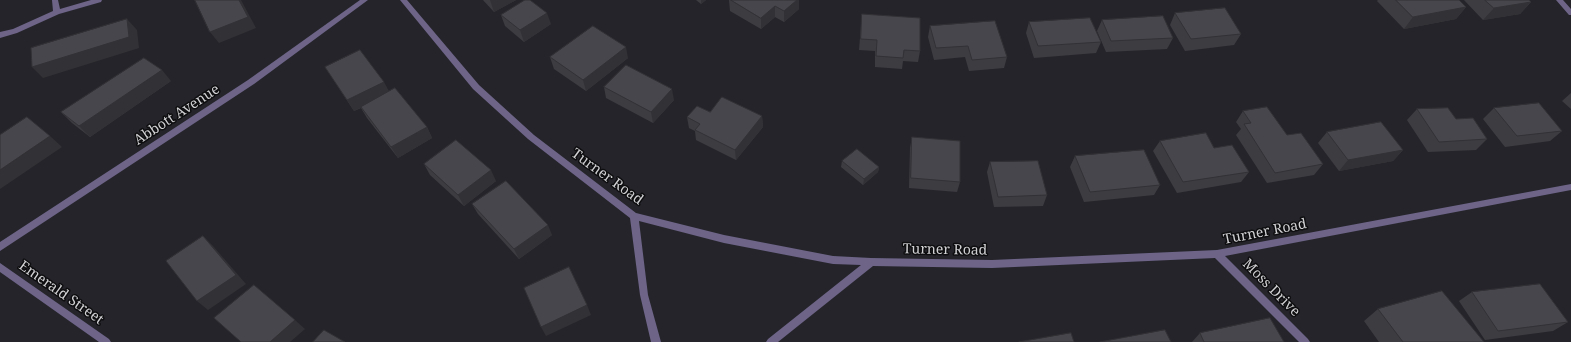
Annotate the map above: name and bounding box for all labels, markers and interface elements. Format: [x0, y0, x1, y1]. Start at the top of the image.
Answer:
street label: Abbott Avenue [131, 81, 223, 149]
street label: Turner Road [568, 145, 646, 209]
street label: Turner Road [1222, 216, 1308, 248]
street label: Turner Road [903, 241, 987, 259]
street label: Moss Drive [1239, 256, 1303, 320]
street label: Emerald Street [16, 258, 106, 328]

